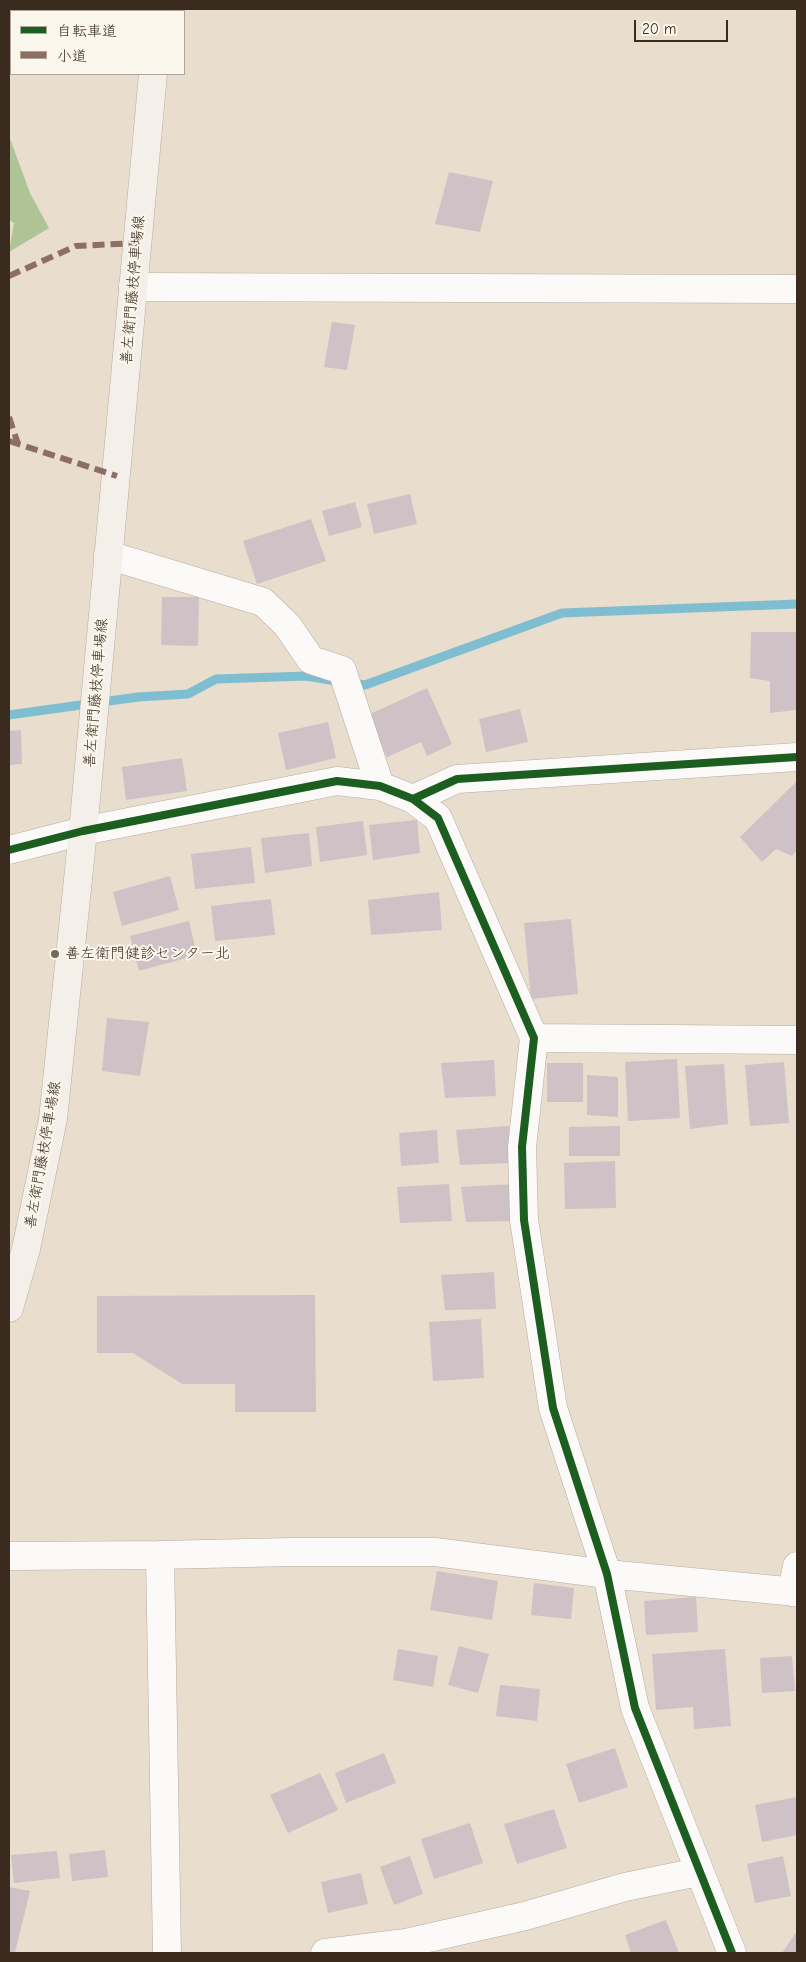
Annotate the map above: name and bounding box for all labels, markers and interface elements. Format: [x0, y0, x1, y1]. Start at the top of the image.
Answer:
legend [10, 10, 185, 75]
scale bar [636, 10, 730, 42]
text: 20 m [642, 20, 676, 38]
text: 自転車道 [57, 22, 117, 40]
text: 小道 [57, 47, 87, 65]
street label: 善左衛門藤枝停車場線 [117, 215, 149, 365]
street label: 善左衛門藤枝停車場線 [80, 618, 112, 768]
place label: 善左衛門健診センター北 [65, 945, 230, 963]
marker: 善左衛門健診センター北 [49, 948, 61, 960]
street label: 善左衛門藤枝停車場線 [21, 1080, 65, 1230]

